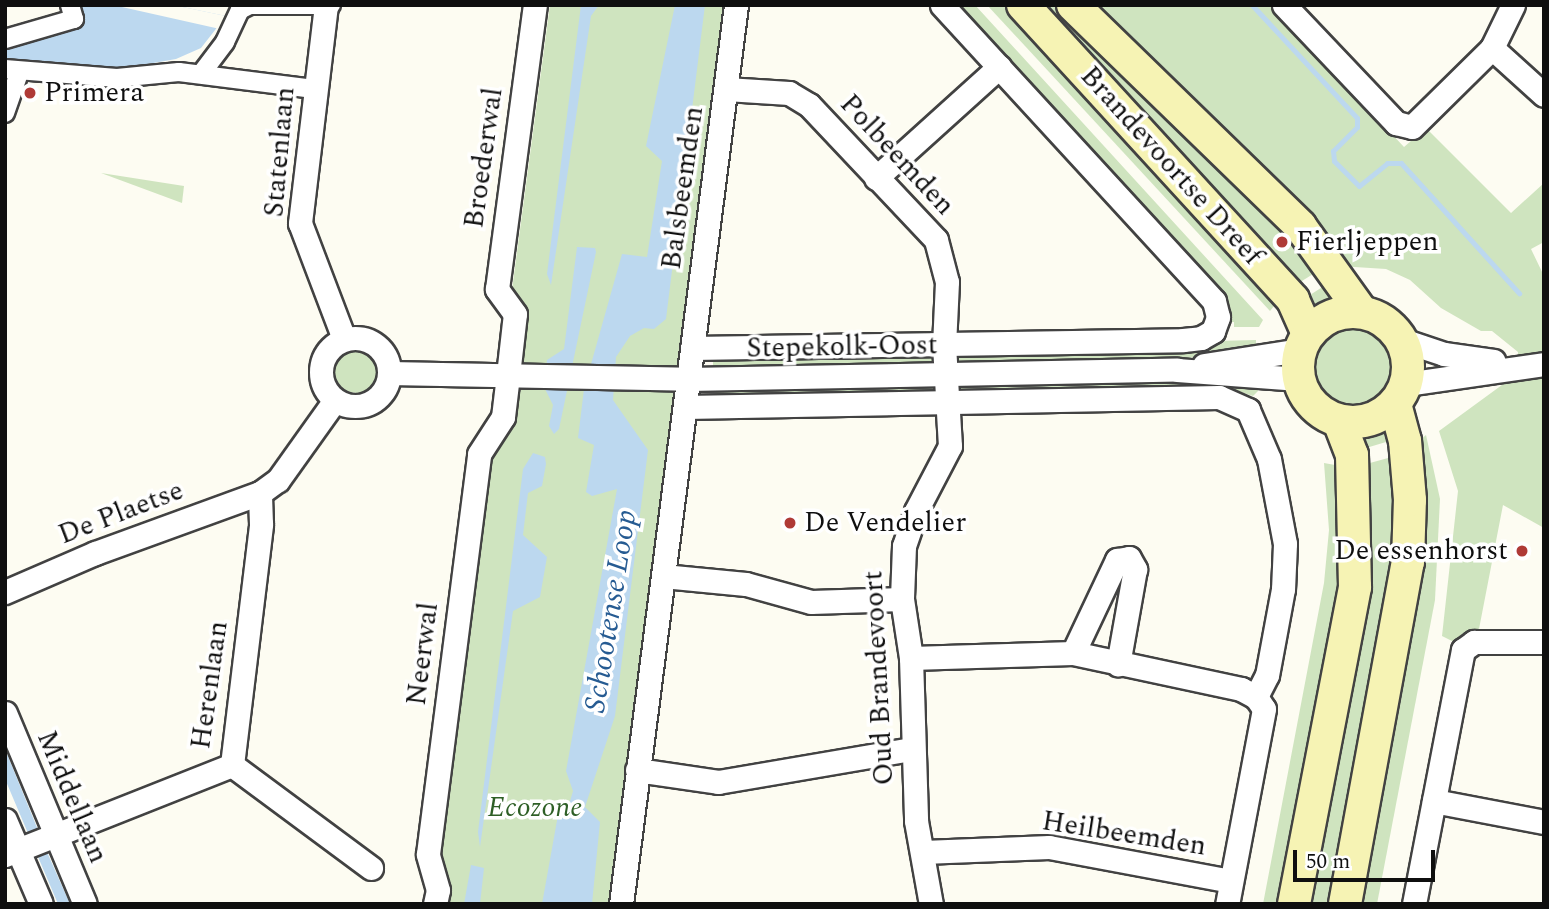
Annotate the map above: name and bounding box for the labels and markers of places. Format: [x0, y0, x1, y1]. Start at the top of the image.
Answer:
place label: Primera [44, 76, 144, 110]
marker: Primera [22, 85, 38, 101]
place label: Fierljeppen [1296, 225, 1439, 259]
marker: Fierljeppen [1274, 234, 1290, 250]
place label: De Vendelier [804, 506, 966, 540]
marker: De Vendelier [782, 515, 798, 531]
place label: De essenhorst [1334, 534, 1508, 568]
marker: De essenhorst [1514, 543, 1530, 559]

